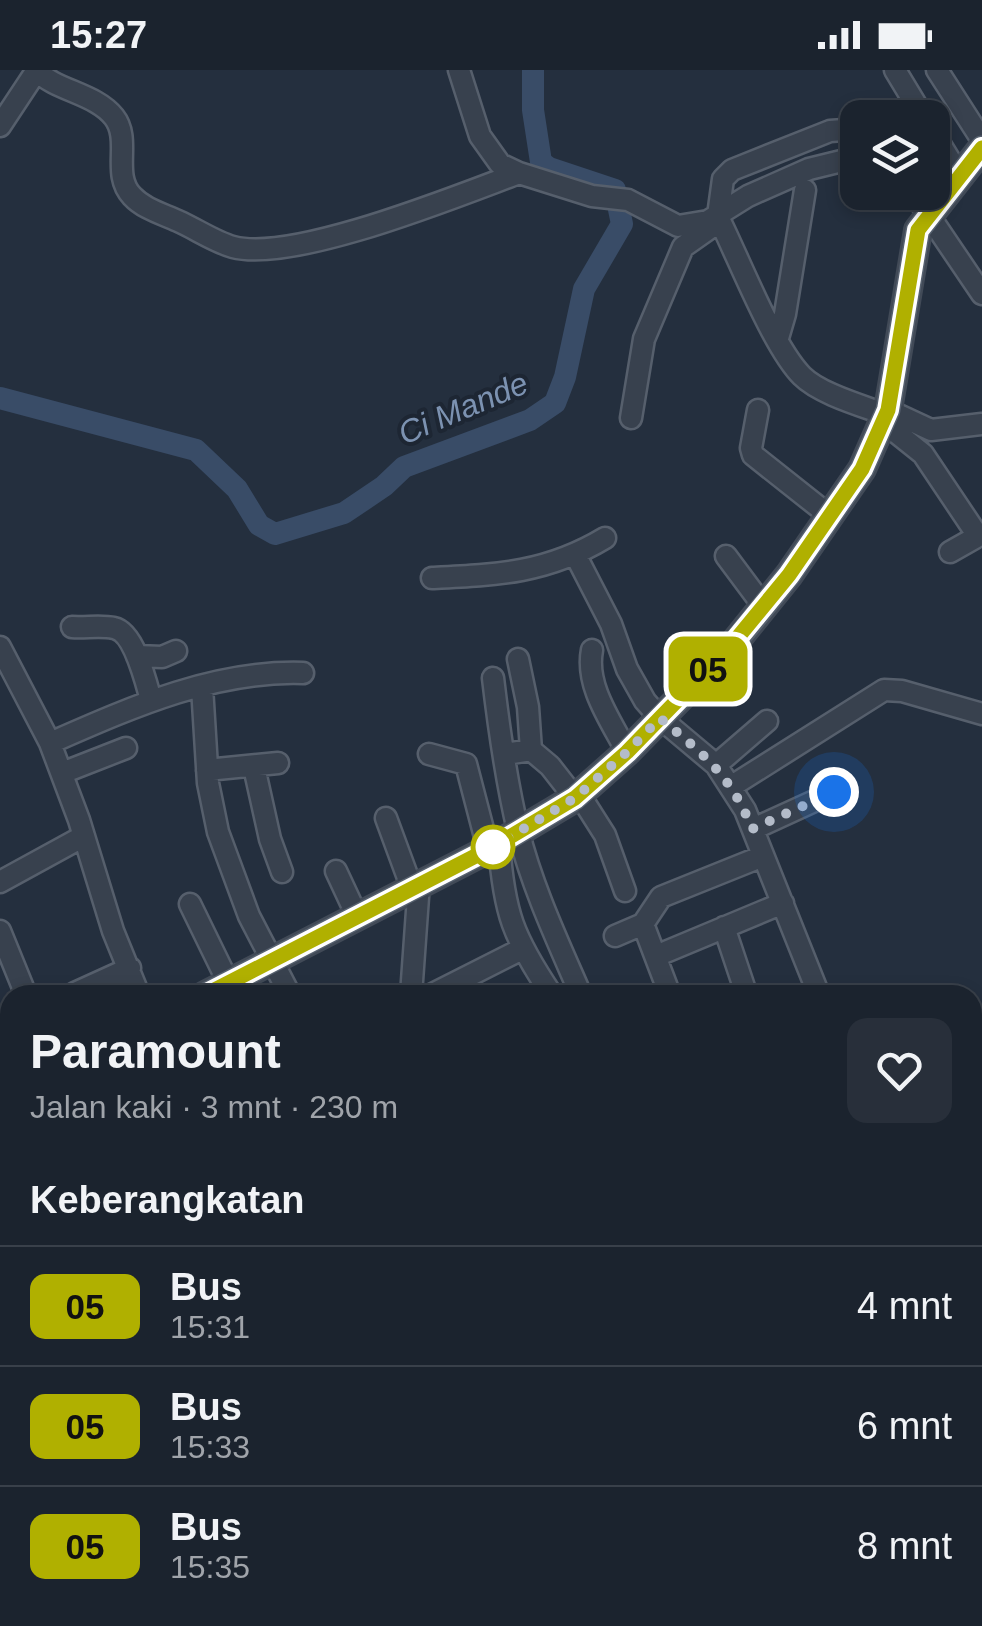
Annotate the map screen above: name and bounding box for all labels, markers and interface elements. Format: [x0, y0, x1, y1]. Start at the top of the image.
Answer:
text: 15:27 [50, 14, 147, 56]
map controls [840, 100, 950, 210]
button: layers [840, 100, 950, 210]
water label: Ci Mande [393, 365, 533, 451]
line badge: 05 [663, 636, 753, 702]
text: 05 [689, 650, 727, 689]
your location [809, 767, 859, 817]
unlabelled marker [472, 826, 514, 868]
button: heart [847, 1018, 952, 1123]
text: Paramount [30, 1025, 281, 1078]
text: Jalan kaki · 3 mnt · 230 m [30, 1089, 398, 1125]
text: Keberangkatan [30, 1179, 305, 1221]
text: Bus [170, 1266, 242, 1308]
text: 4 mnt [857, 1285, 952, 1327]
text: 05 [66, 1287, 104, 1326]
text: 15:31 [170, 1309, 250, 1345]
text: Bus [170, 1386, 242, 1428]
text: 6 mnt [857, 1405, 952, 1447]
text: 05 [66, 1407, 104, 1446]
text: 15:33 [170, 1429, 250, 1465]
text: Bus [170, 1506, 242, 1548]
text: 8 mnt [857, 1525, 952, 1567]
text: 05 [66, 1527, 104, 1566]
text: 15:35 [170, 1549, 250, 1585]

